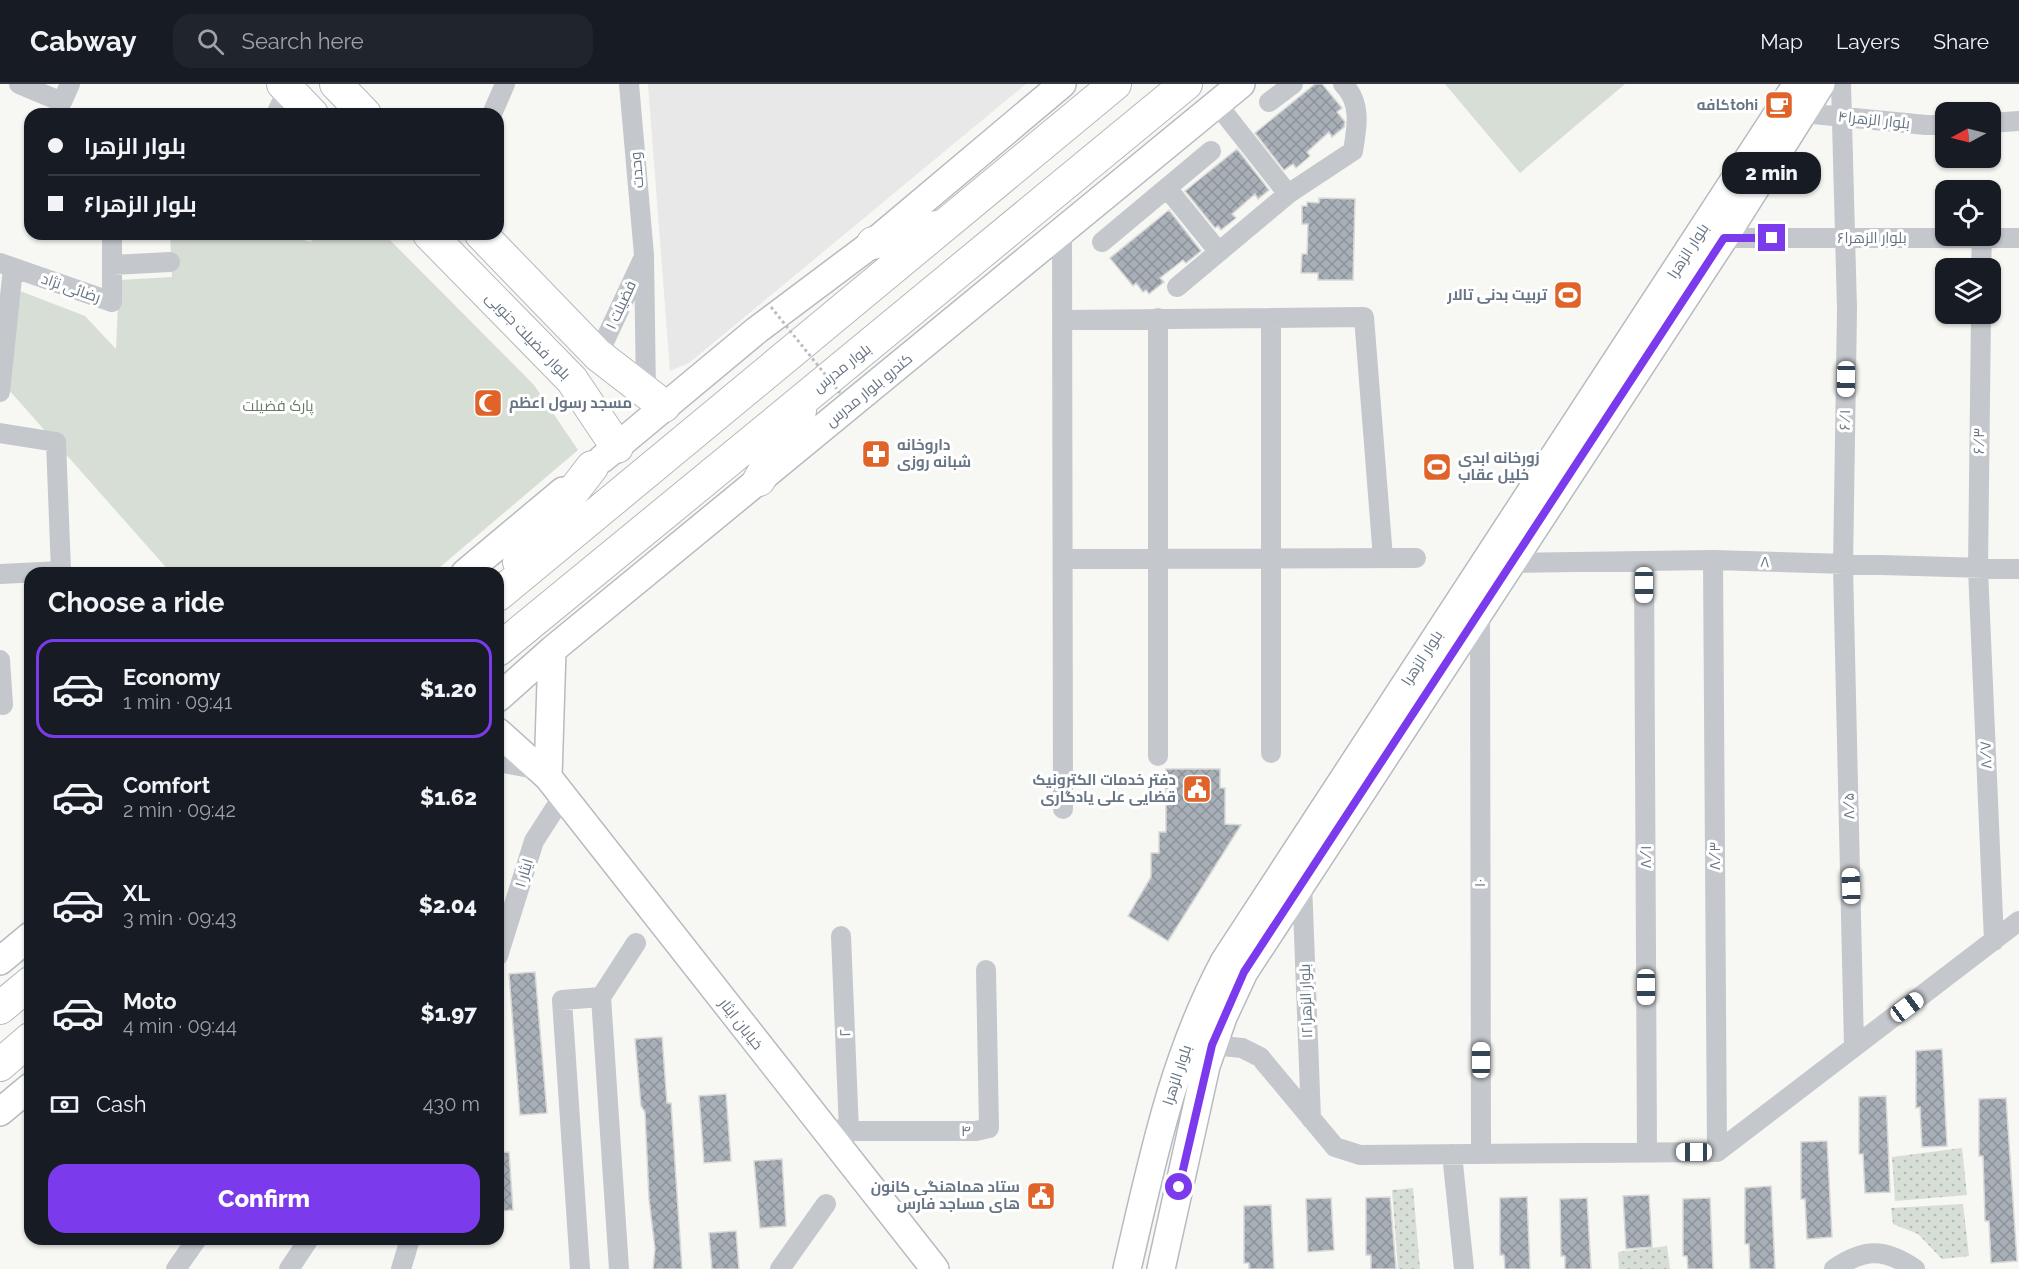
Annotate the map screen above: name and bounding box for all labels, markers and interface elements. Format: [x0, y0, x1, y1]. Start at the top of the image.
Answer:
search box [173, 14, 593, 68]
text: Cabway [30, 25, 137, 58]
icon: search [194, 25, 227, 58]
text: Search here [242, 28, 364, 54]
text: Map [1760, 29, 1803, 54]
text: Layers [1836, 29, 1900, 54]
text: Share [1933, 29, 1989, 54]
cafe icon: کافهtohi [1763, 89, 1795, 121]
place label: کافهtohi [1697, 96, 1758, 114]
north arrow [1935, 102, 2001, 168]
map controls [1935, 102, 2001, 324]
street label: بلوار الزهرا۴ [1837, 107, 1911, 133]
text: بلوار الزهرا [84, 133, 186, 159]
street label: وحدت [626, 151, 648, 189]
callout: 2 min [1722, 151, 1822, 193]
text: 2 min [1745, 161, 1798, 185]
button: locate [1935, 180, 2001, 246]
text: بلوار الزهرا۶ [84, 191, 197, 217]
street label: بلوار الزهرا [1664, 220, 1712, 282]
route end [1758, 224, 1785, 251]
street label: بلوار الزهرا۶ [1837, 229, 1907, 247]
button: layers [1935, 258, 2001, 324]
street label: رضائی نژاد [39, 269, 103, 307]
street label: فضیلت ۱ [602, 278, 640, 332]
sports icon: تربیت بدنی تالار [1552, 279, 1584, 311]
place label: تربیت بدنی تالار [1446, 286, 1548, 304]
street label: بلوار فضیلت جنوبی [481, 288, 574, 384]
street label: بلوار مدرس [809, 340, 875, 397]
street label: کندرو بلوار مدرس [822, 349, 917, 431]
car [1837, 361, 1855, 397]
mosque icon: مسجد رسول اعظم [472, 387, 504, 419]
place label: مسجد رسول اعظم [509, 394, 632, 413]
park label: پارک فضیلت [242, 397, 314, 416]
street label: ۶/۱ [1836, 409, 1854, 431]
street label: ۶/۳ [1970, 428, 1988, 454]
place label: داروخانه شبانه روزی [897, 436, 971, 471]
pharmacy icon: داروخانه شبانه روزی [860, 438, 892, 470]
place label: زورخانه ابدی خلیل عقاب [1458, 449, 1540, 484]
sports icon: زورخانه ابدی خلیل عقاب [1421, 451, 1453, 483]
street label: ۸ [1760, 553, 1770, 571]
car [1635, 567, 1653, 603]
text: Choose a ride [48, 587, 224, 618]
street label: بلوار الزهرا [1398, 627, 1446, 689]
icon: car [51, 662, 105, 716]
text: Economy [123, 664, 221, 690]
text: $1.20 [420, 676, 477, 702]
text: 1 min · 09:41 [123, 690, 232, 714]
street label: ۸/۷ [1977, 741, 1995, 769]
icon: car [51, 770, 105, 824]
place label: دفتر خدمات الکترونیک قضایی علی یادگاری [1033, 771, 1176, 806]
text: Comfort [123, 772, 210, 798]
public building icon: دفتر خدمات الکترونیک قضایی علی یادگاری [1181, 773, 1213, 805]
text: $1.62 [420, 784, 477, 810]
street label: ۸/۵ [1840, 793, 1858, 819]
text: 2 min · 09:42 [123, 798, 236, 822]
street label: ۸/۳ [1706, 842, 1724, 870]
street label: ۸/۱ [1637, 845, 1655, 869]
street label: ایثار ۱ [511, 856, 537, 890]
car [1841, 868, 1861, 904]
icon: car [51, 878, 105, 932]
street label: ۱۰ [1471, 879, 1489, 887]
text: XL [123, 880, 150, 906]
text: $2.04 [419, 892, 477, 918]
text: 3 min · 09:43 [123, 906, 236, 930]
street label: بلوار الزهرا۱۲ [1296, 963, 1316, 1039]
car [1637, 969, 1655, 1005]
icon: car [51, 986, 105, 1040]
text: Moto [123, 988, 177, 1014]
car [1887, 989, 1927, 1025]
street label: خیابان ایثار [714, 994, 767, 1054]
text: $1.97 [421, 1000, 477, 1026]
text: 4 min · 09:44 [123, 1014, 237, 1038]
street label: ۲ [836, 1029, 854, 1037]
car [1472, 1042, 1490, 1078]
street label: بلوار الزهرا [1159, 1043, 1195, 1107]
icon: cash [48, 1088, 81, 1121]
text: Cash [96, 1091, 147, 1117]
text: 430 m [423, 1092, 480, 1116]
street label: ۴ [961, 1122, 971, 1140]
car [1676, 1143, 1712, 1161]
button: Confirm [48, 1164, 480, 1233]
route start [1165, 1173, 1192, 1200]
place label: ستاد هماهنگی کانون های مساجد فارس [871, 1178, 1020, 1213]
public building icon: ستاد هماهنگی کانون های مساجد فارس [1025, 1180, 1057, 1212]

